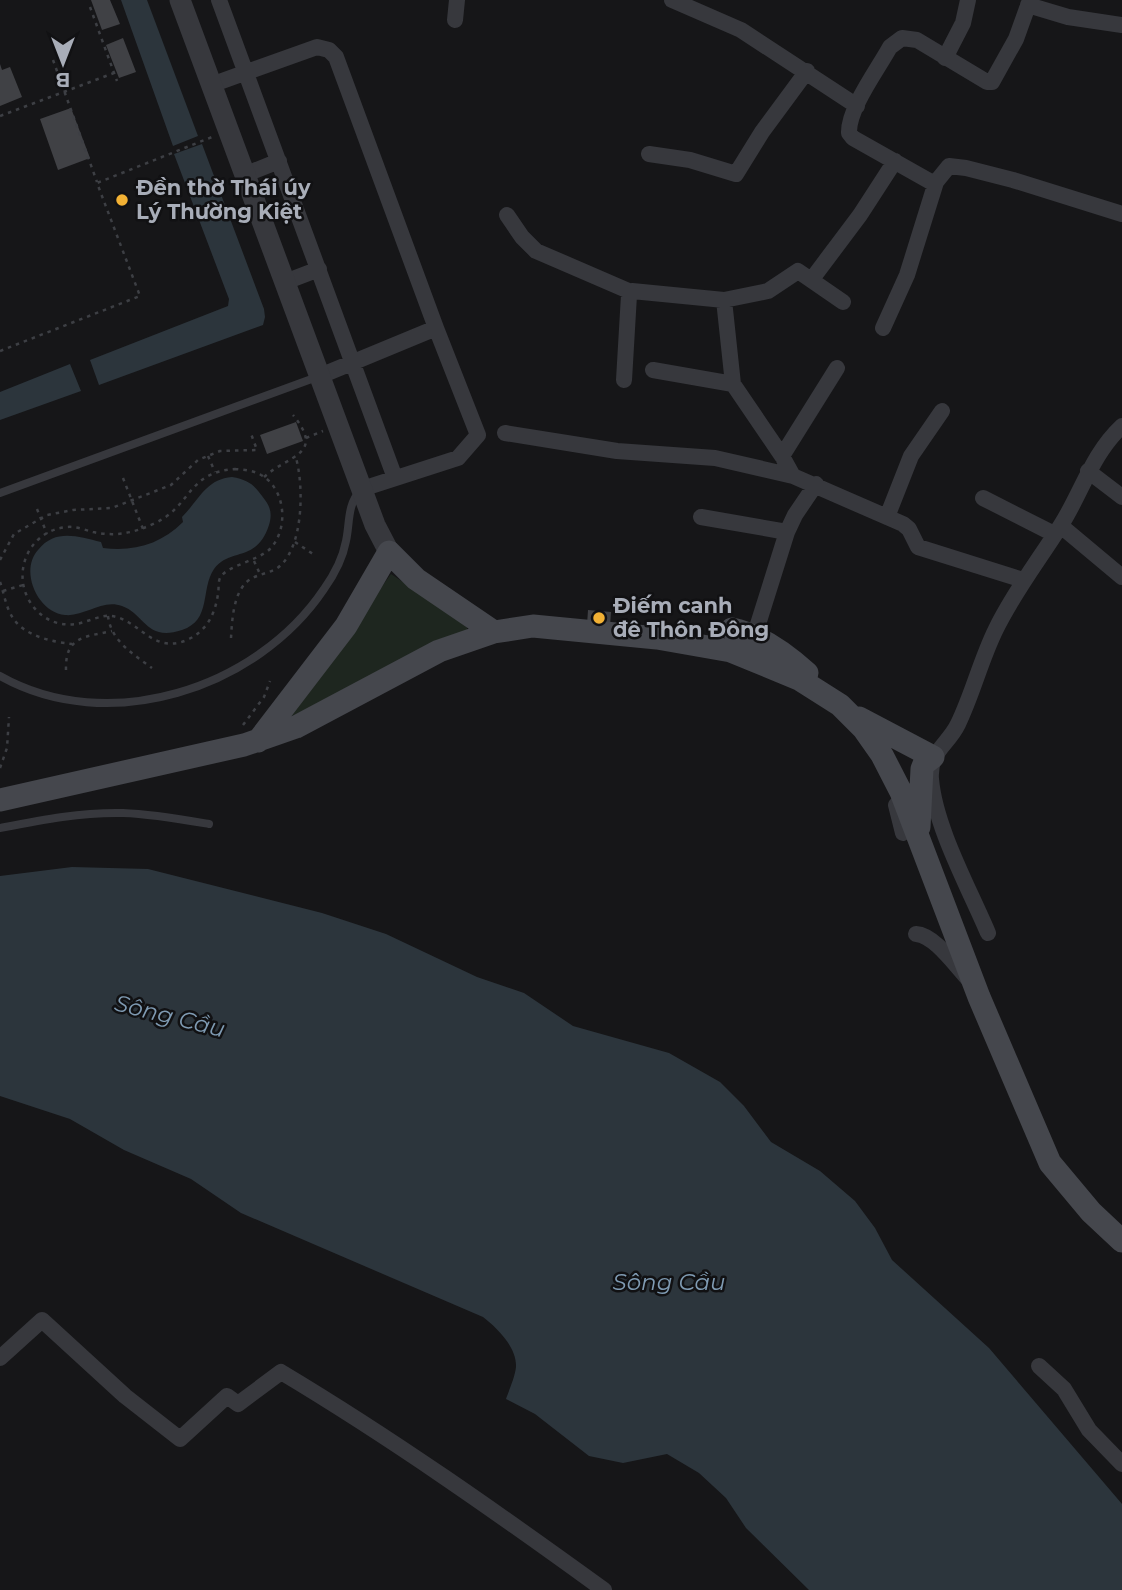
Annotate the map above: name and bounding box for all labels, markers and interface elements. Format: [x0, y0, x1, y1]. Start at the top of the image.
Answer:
north arrow [28, 28, 98, 98]
text: B [56, 68, 70, 91]
place label: Đền thờ Thái úy Lý Thường Kiệt [136, 175, 311, 224]
marker: Đền thờ Thái úy Lý Thường Kiệt [114, 192, 130, 208]
place label: Điếm canh đê Thôn Đông [613, 593, 769, 642]
marker: Điếm canh đê Thôn Đông [591, 610, 607, 626]
water label: Sông Cầu [112, 989, 228, 1043]
water label: Sông Cầu [613, 1268, 725, 1296]

